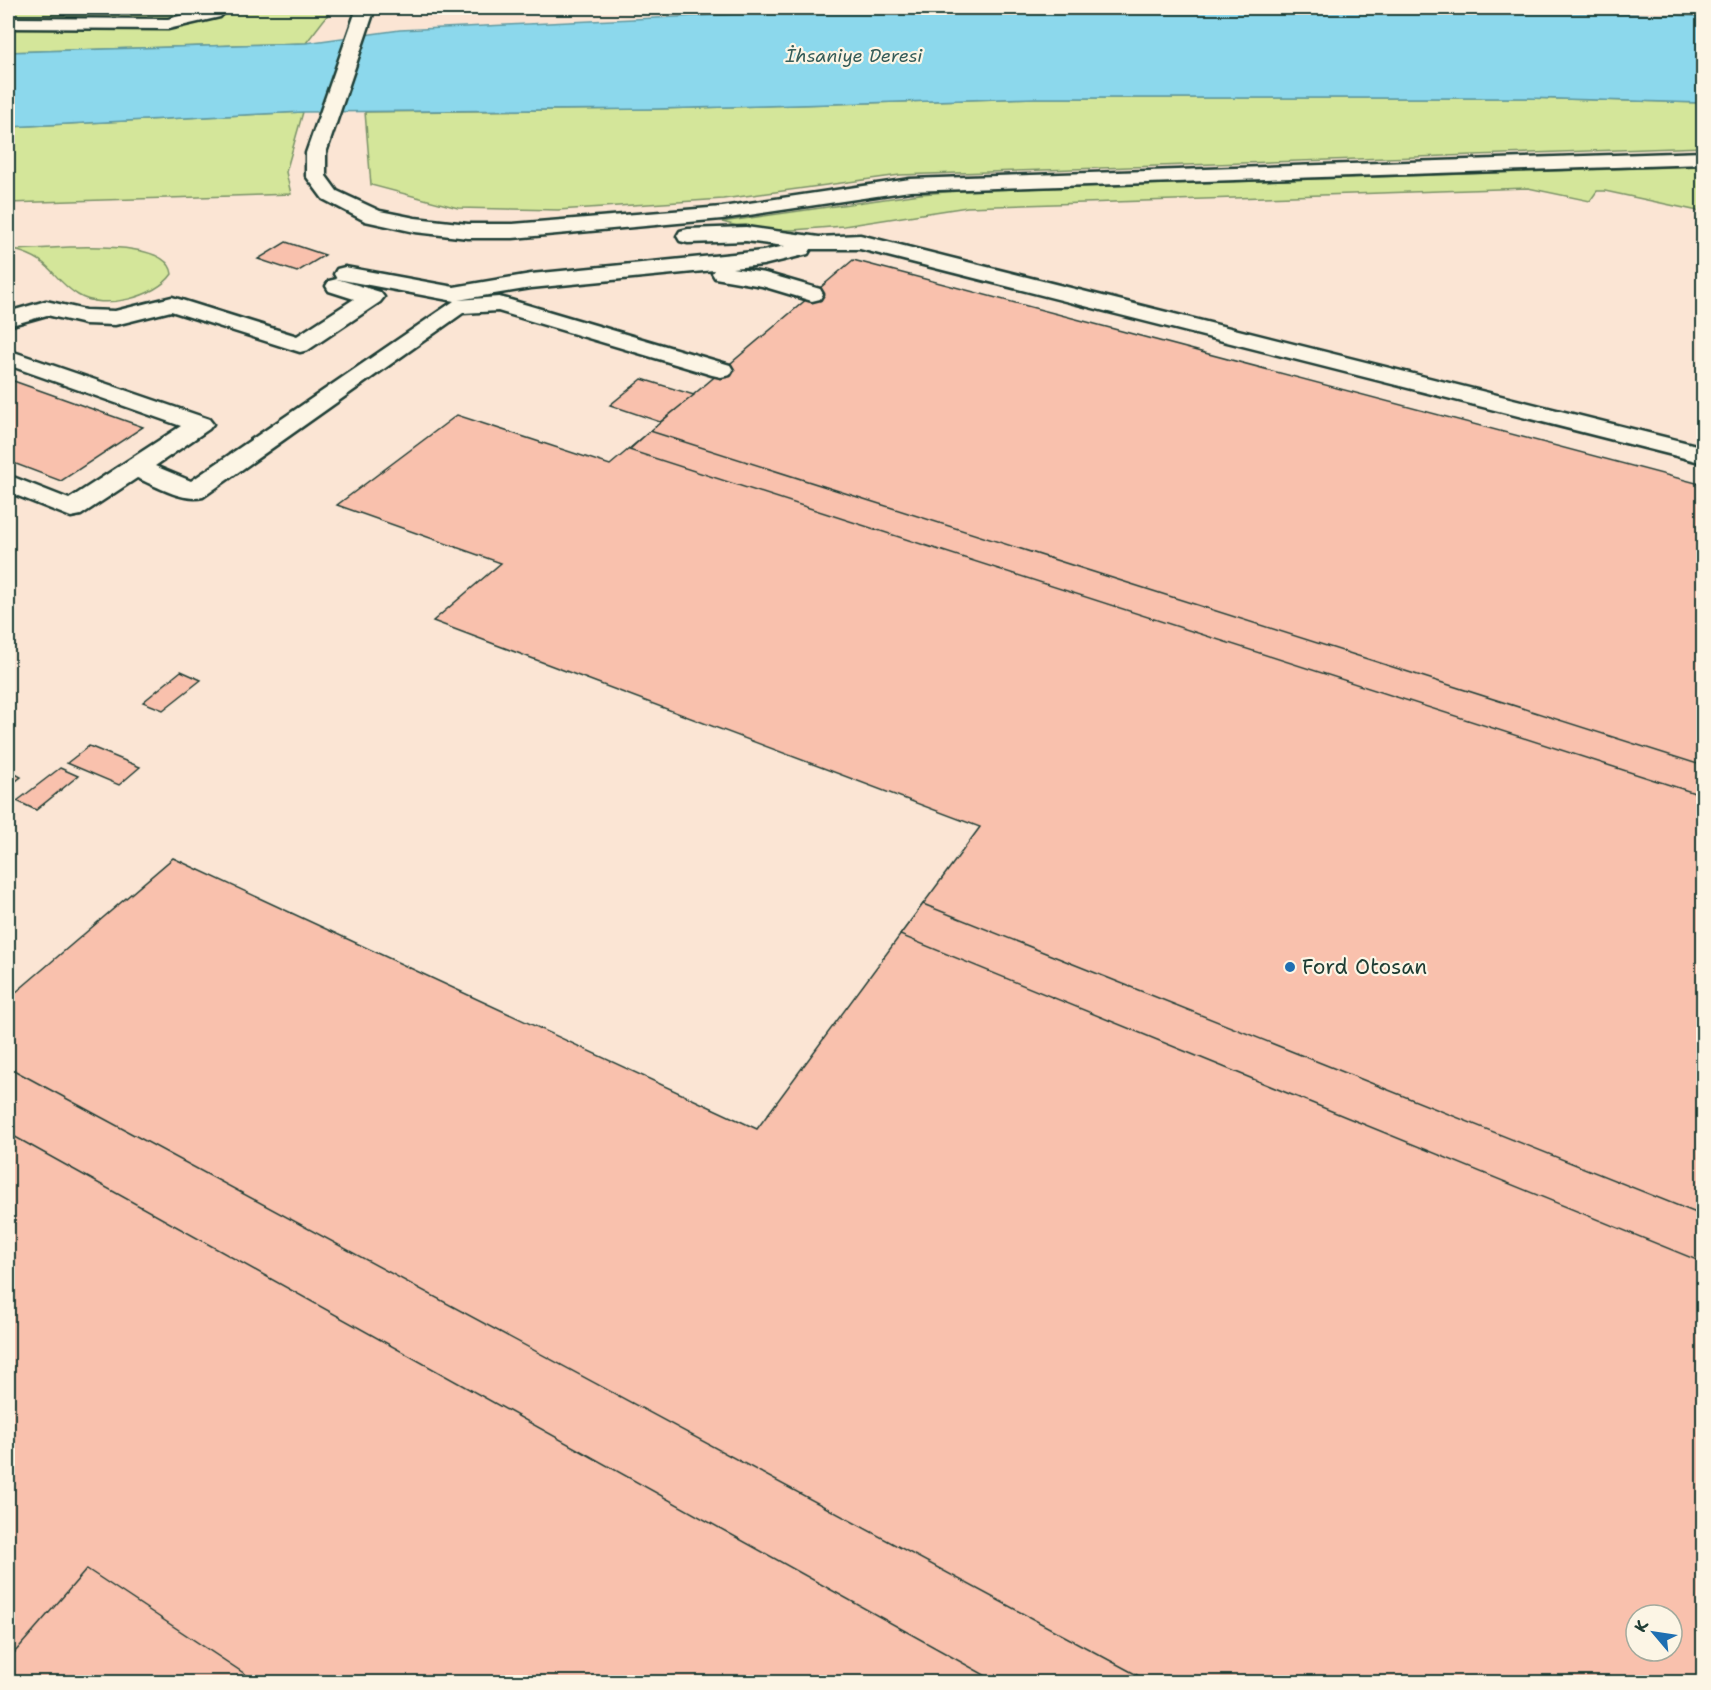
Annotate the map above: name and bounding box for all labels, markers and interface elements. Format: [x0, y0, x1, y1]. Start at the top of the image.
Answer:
water label: İhsaniye Deresi [785, 44, 923, 68]
place label: Ford Otosan [1302, 953, 1427, 981]
marker: Ford Otosan [1283, 960, 1297, 974]
north arrow [1624, 1603, 1684, 1663]
text: K [1629, 1616, 1653, 1636]

